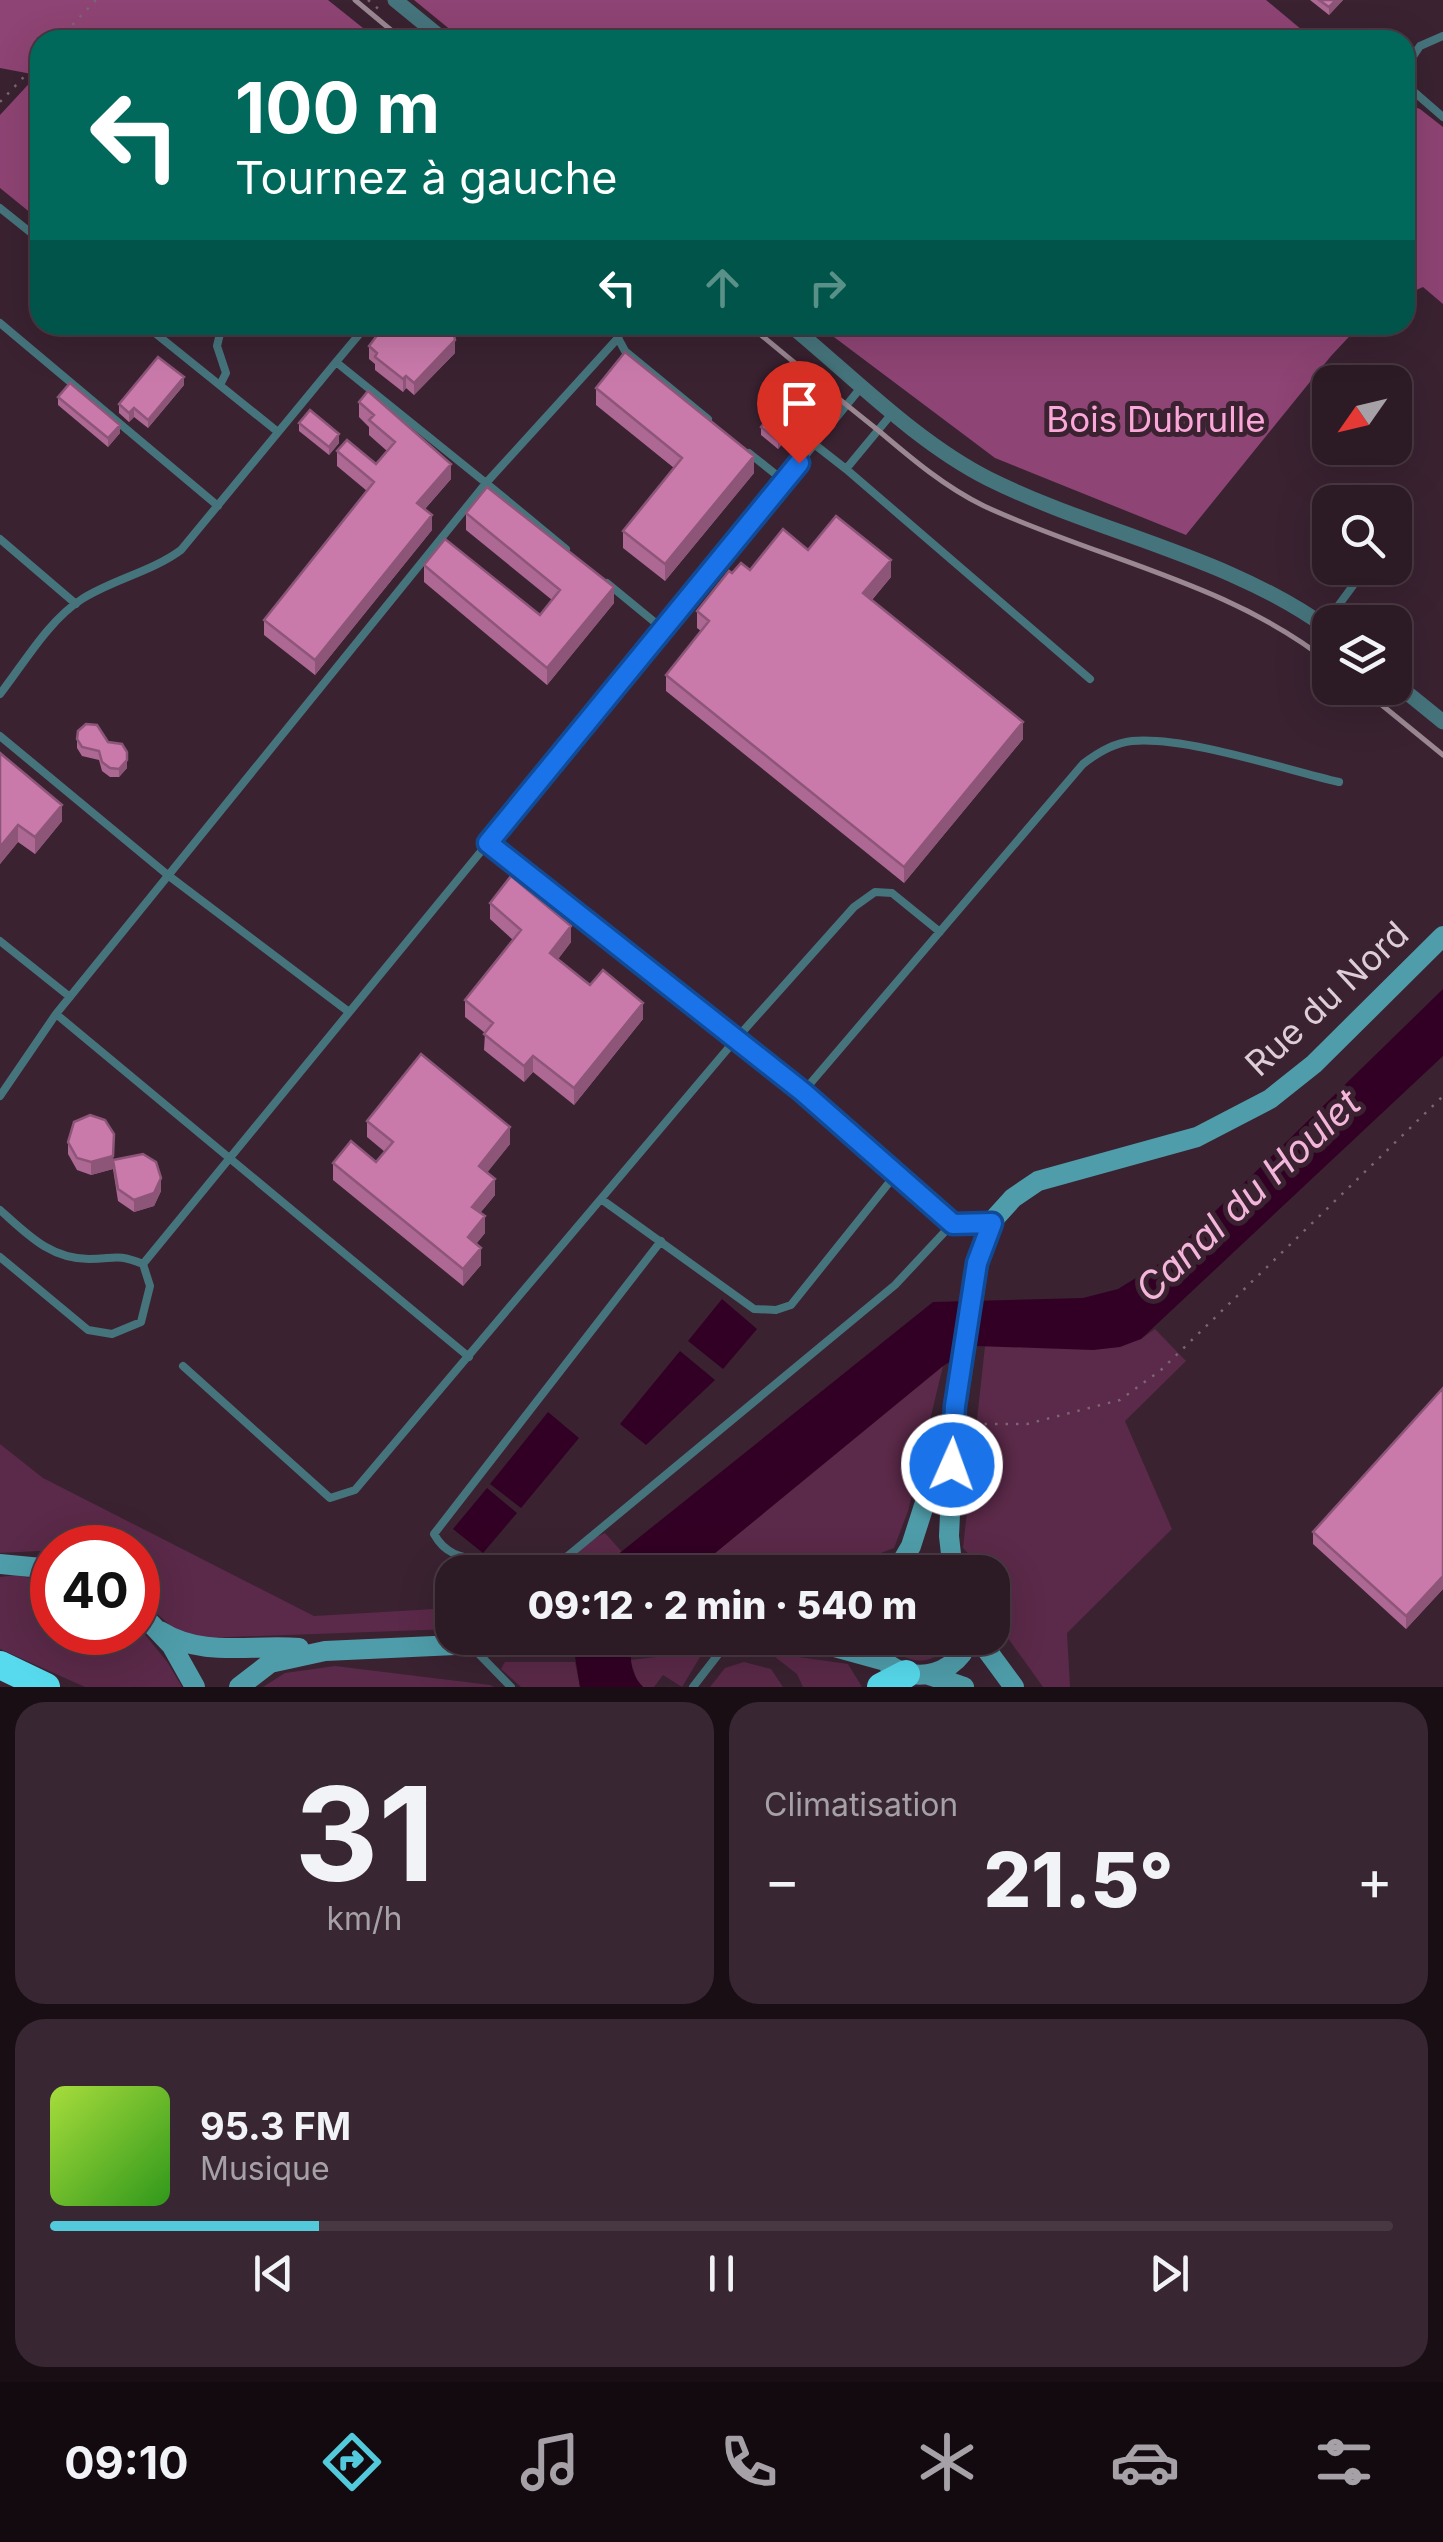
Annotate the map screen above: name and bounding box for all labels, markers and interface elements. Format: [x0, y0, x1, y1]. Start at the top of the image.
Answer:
text: 100 m [235, 65, 440, 150]
icon: left [70, 70, 200, 200]
text: Tournez à gauche [235, 150, 617, 205]
icon: left [590, 260, 645, 315]
icon: ahead [695, 260, 750, 315]
icon: right [800, 260, 855, 315]
pin [757, 361, 842, 464]
north arrow [1312, 365, 1412, 465]
map controls [1312, 365, 1412, 705]
icon: arrive [772, 376, 827, 431]
park label: Bois Dubrulle [1046, 398, 1266, 440]
button: search [1312, 485, 1412, 585]
button: layers [1312, 605, 1412, 705]
street label: Rue du Nord [1236, 912, 1416, 1084]
water label: Canal du Houlet [1125, 1079, 1370, 1311]
position arrow [900, 1413, 1004, 1517]
speed limit sign: 40 [30, 1525, 160, 1655]
text: 09:12 · 2 min · 540 m [528, 1582, 917, 1628]
text: 31 [295, 1755, 434, 1912]
text: Climatisation [764, 1785, 958, 1824]
text: 21.5° [983, 1834, 1174, 1925]
text: − [764, 1847, 800, 1913]
text: + [1357, 1847, 1393, 1913]
text: km/h [326, 1899, 403, 1938]
text: 95.3 FM [200, 2103, 351, 2149]
text: Musique [200, 2149, 330, 2188]
icon: previous [246, 2246, 301, 2301]
icon: pause [694, 2246, 749, 2301]
icon: next [1142, 2246, 1197, 2301]
icon: directions [317, 2427, 387, 2497]
icon: music [515, 2427, 585, 2497]
icon: phone [714, 2427, 784, 2497]
icon: climate [912, 2427, 982, 2497]
icon: car [1110, 2427, 1180, 2497]
icon: filters [1309, 2427, 1379, 2497]
text: 09:10 [64, 2435, 189, 2490]

